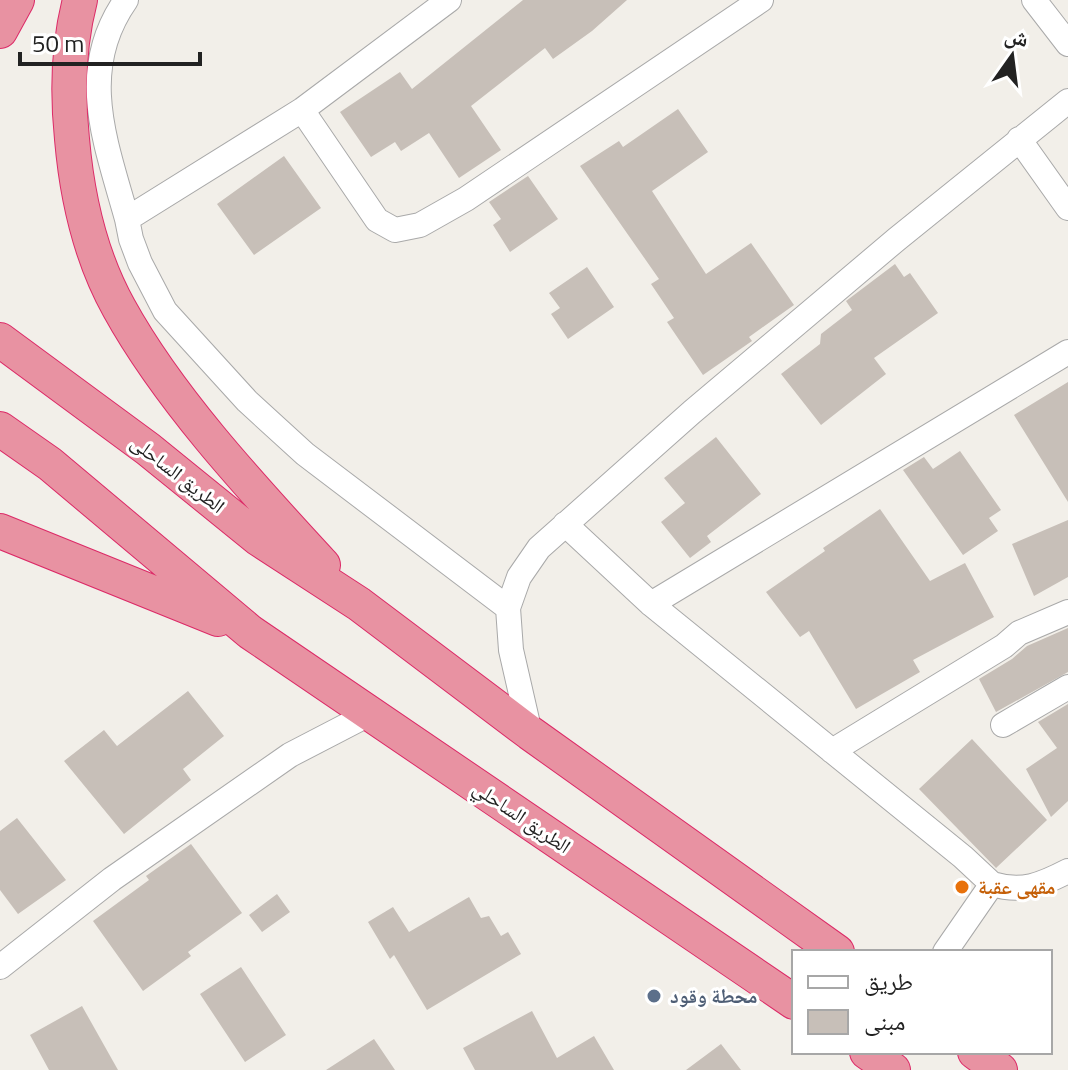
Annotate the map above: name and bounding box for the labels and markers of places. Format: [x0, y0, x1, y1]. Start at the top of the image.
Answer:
place label: مقهى عقبة [978, 871, 1056, 902]
marker: مقهى عقبة [953, 878, 971, 896]
place label: محطة وقود [670, 980, 757, 1011]
marker: محطة وقود [645, 987, 663, 1005]

